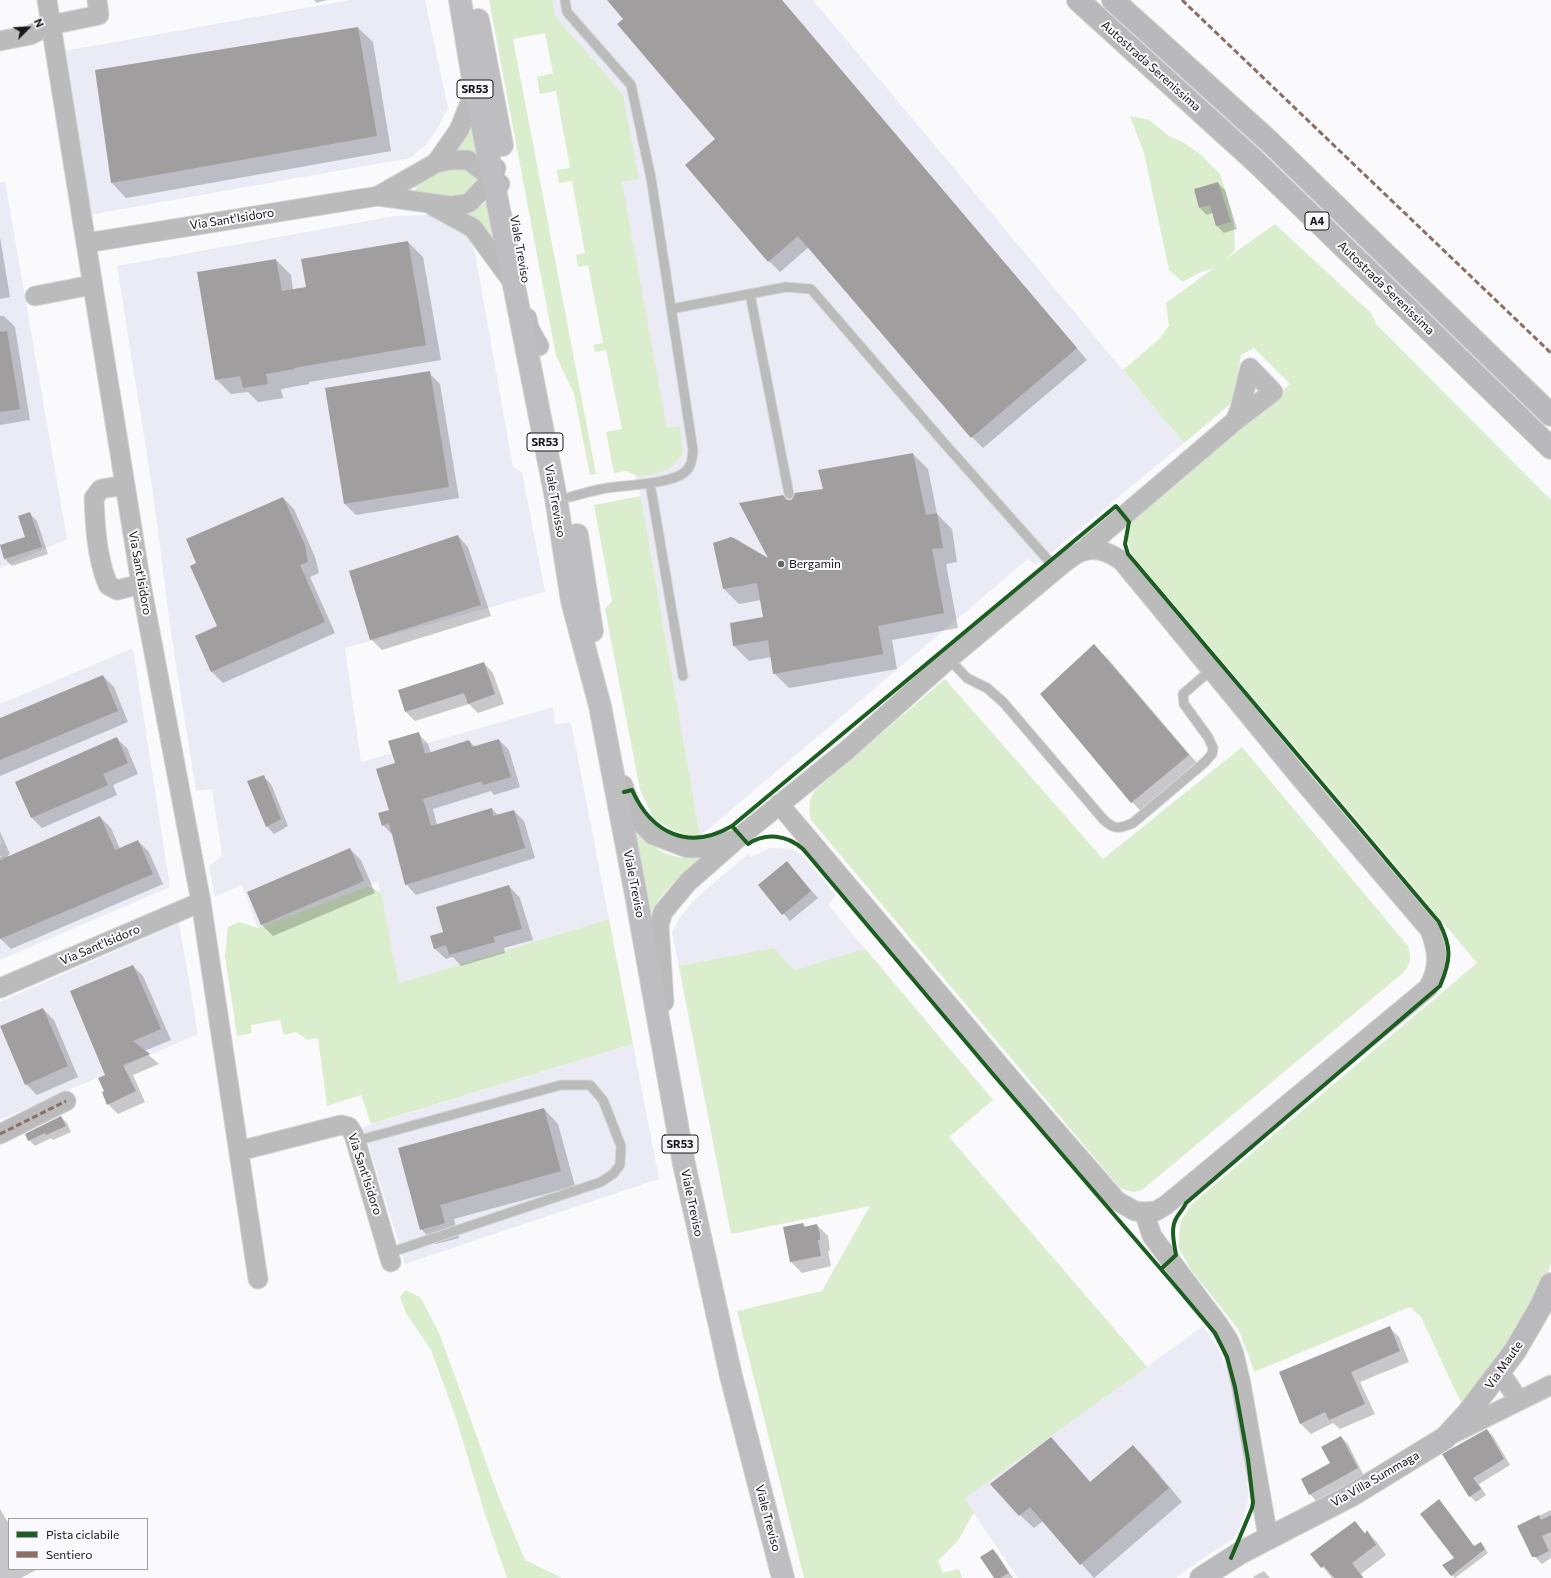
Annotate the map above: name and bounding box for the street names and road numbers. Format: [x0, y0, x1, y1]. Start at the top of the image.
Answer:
street label: Autostrada Serenissima [1098, 18, 1204, 114]
road number: SR53 [457, 80, 493, 98]
street label: Via Sant'Isidoro [189, 205, 275, 233]
road number: A4 [1305, 212, 1329, 230]
street label: Viale Treviso [507, 214, 533, 284]
street label: Autostrada Serenissima [1335, 238, 1437, 338]
road number: SR53 [527, 433, 563, 451]
street label: Viale Trevisso [541, 463, 569, 539]
street label: Via Sant'Isidoro [126, 530, 154, 616]
street label: Viale Treviso [620, 849, 648, 919]
street label: Via Sant'Isidoro [58, 922, 142, 968]
street label: Via Sant'Isidoro [345, 1131, 385, 1217]
road number: SR53 [662, 1135, 698, 1153]
street label: Viale Treviso [678, 1168, 706, 1238]
street label: Via Maute [1482, 1338, 1526, 1392]
street label: Via Villa Summaga [1328, 1448, 1422, 1510]
street label: Viale Treviso [752, 1483, 784, 1553]

